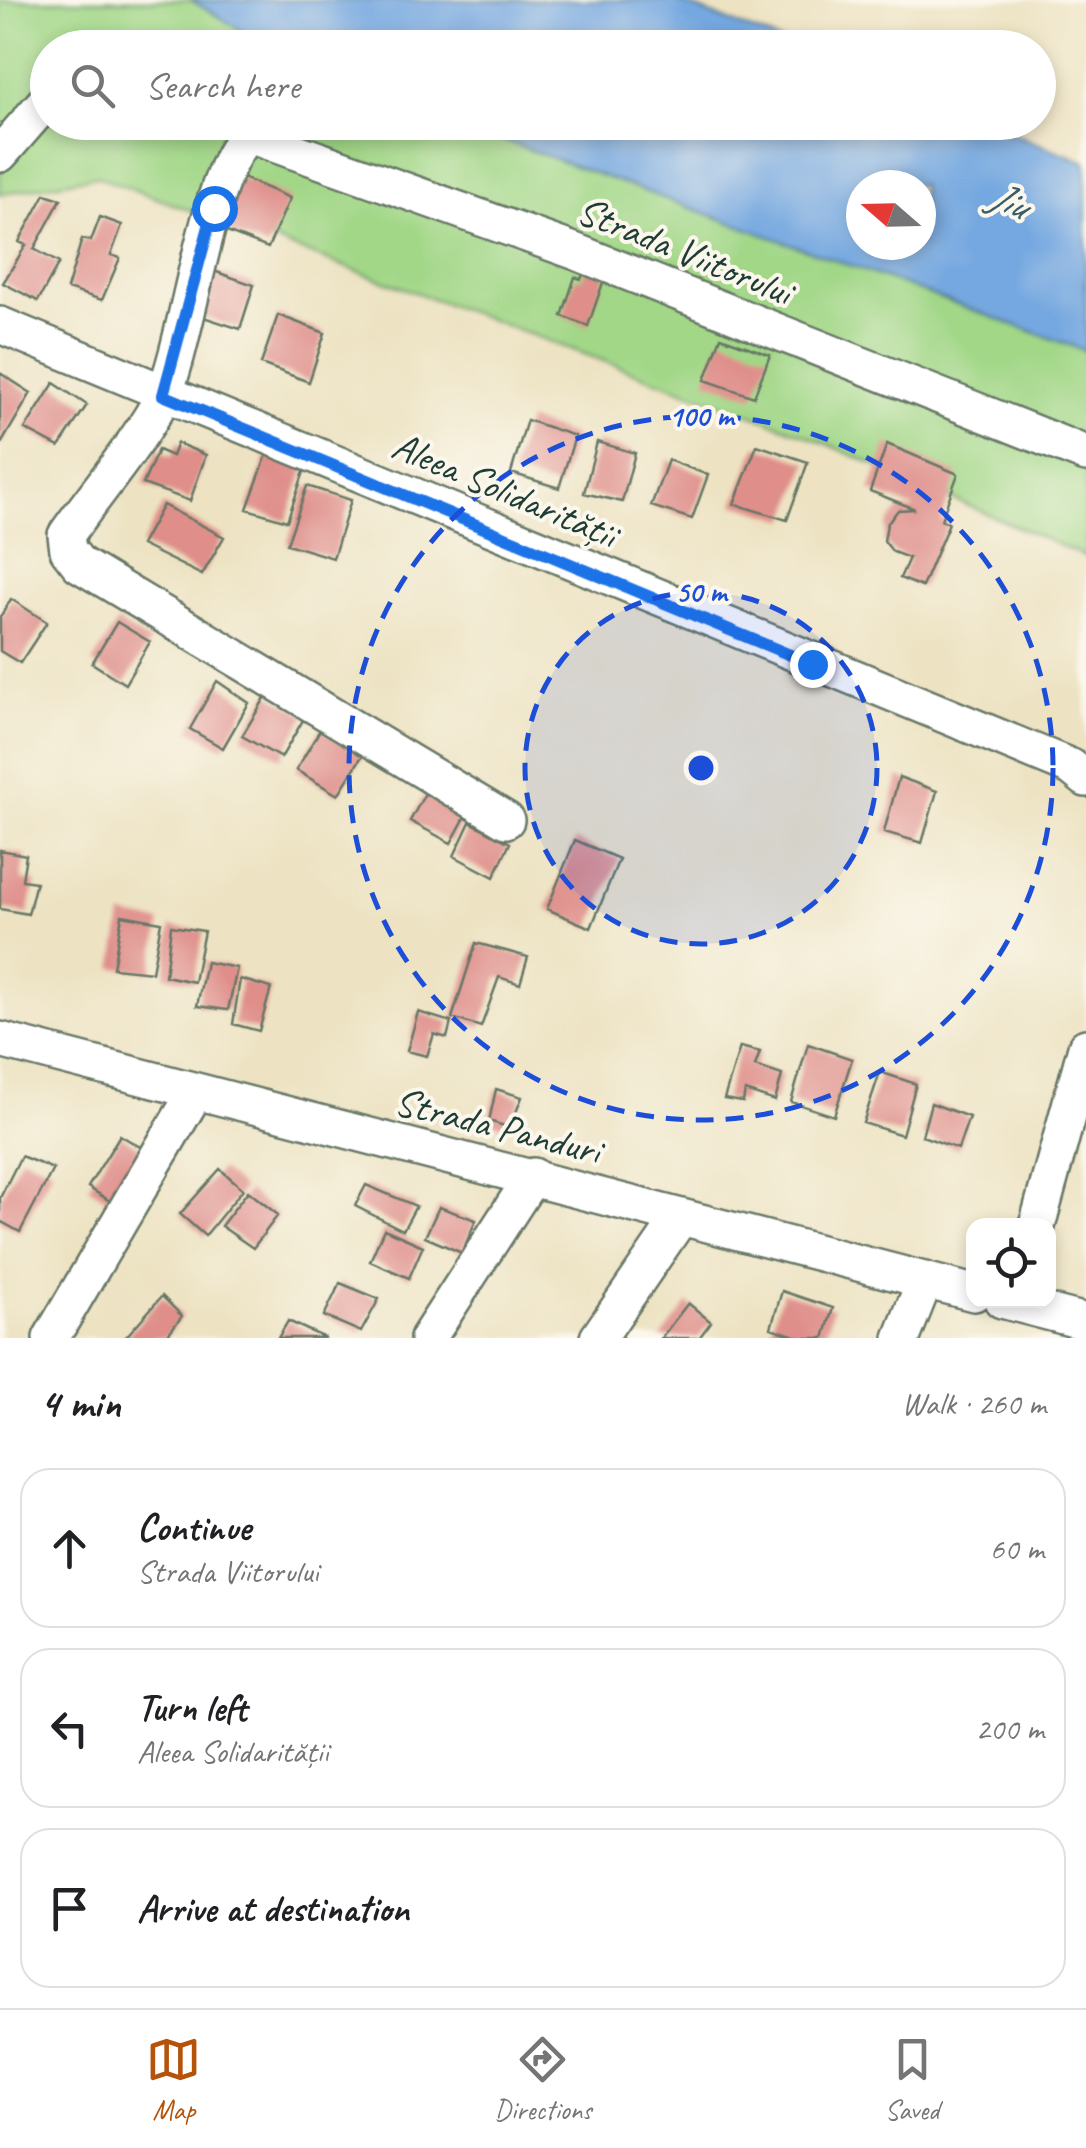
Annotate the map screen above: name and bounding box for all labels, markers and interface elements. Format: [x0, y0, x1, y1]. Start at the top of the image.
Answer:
search box [30, 30, 1056, 140]
icon: search [65, 58, 120, 113]
text: Search here [145, 62, 300, 109]
water label: Jiu [979, 168, 1041, 234]
north arrow [846, 170, 936, 260]
street label: Strada Viitorului [570, 185, 803, 318]
route start [192, 186, 238, 232]
text: 100 m [669, 397, 736, 435]
street label: Aleea Solidarității [385, 420, 629, 561]
text: 50 m [676, 573, 729, 611]
route end [790, 642, 836, 688]
centre of rings [683, 750, 719, 786]
street label: Strada Panduri [390, 1076, 610, 1177]
map controls [966, 1218, 1056, 1308]
button: locate [966, 1218, 1056, 1308]
text: 4 min [40, 1377, 120, 1430]
text: Walk · 260 m [902, 1383, 1046, 1424]
text: Continue [137, 1504, 251, 1551]
icon: ahead [42, 1521, 97, 1576]
text: 60 m [990, 1528, 1044, 1569]
text: Strada Viitorului [137, 1551, 319, 1592]
text: Turn left [137, 1684, 247, 1731]
icon: left [42, 1701, 97, 1756]
text: 200 m [975, 1708, 1044, 1749]
text: Aleea Solidarității [137, 1731, 328, 1772]
icon: arrive [42, 1881, 97, 1936]
text: Arrive at destination [137, 1885, 409, 1932]
tab: Map [146, 2032, 201, 2127]
tab: Directions [494, 2032, 592, 2127]
tab: Saved [885, 2032, 940, 2127]

